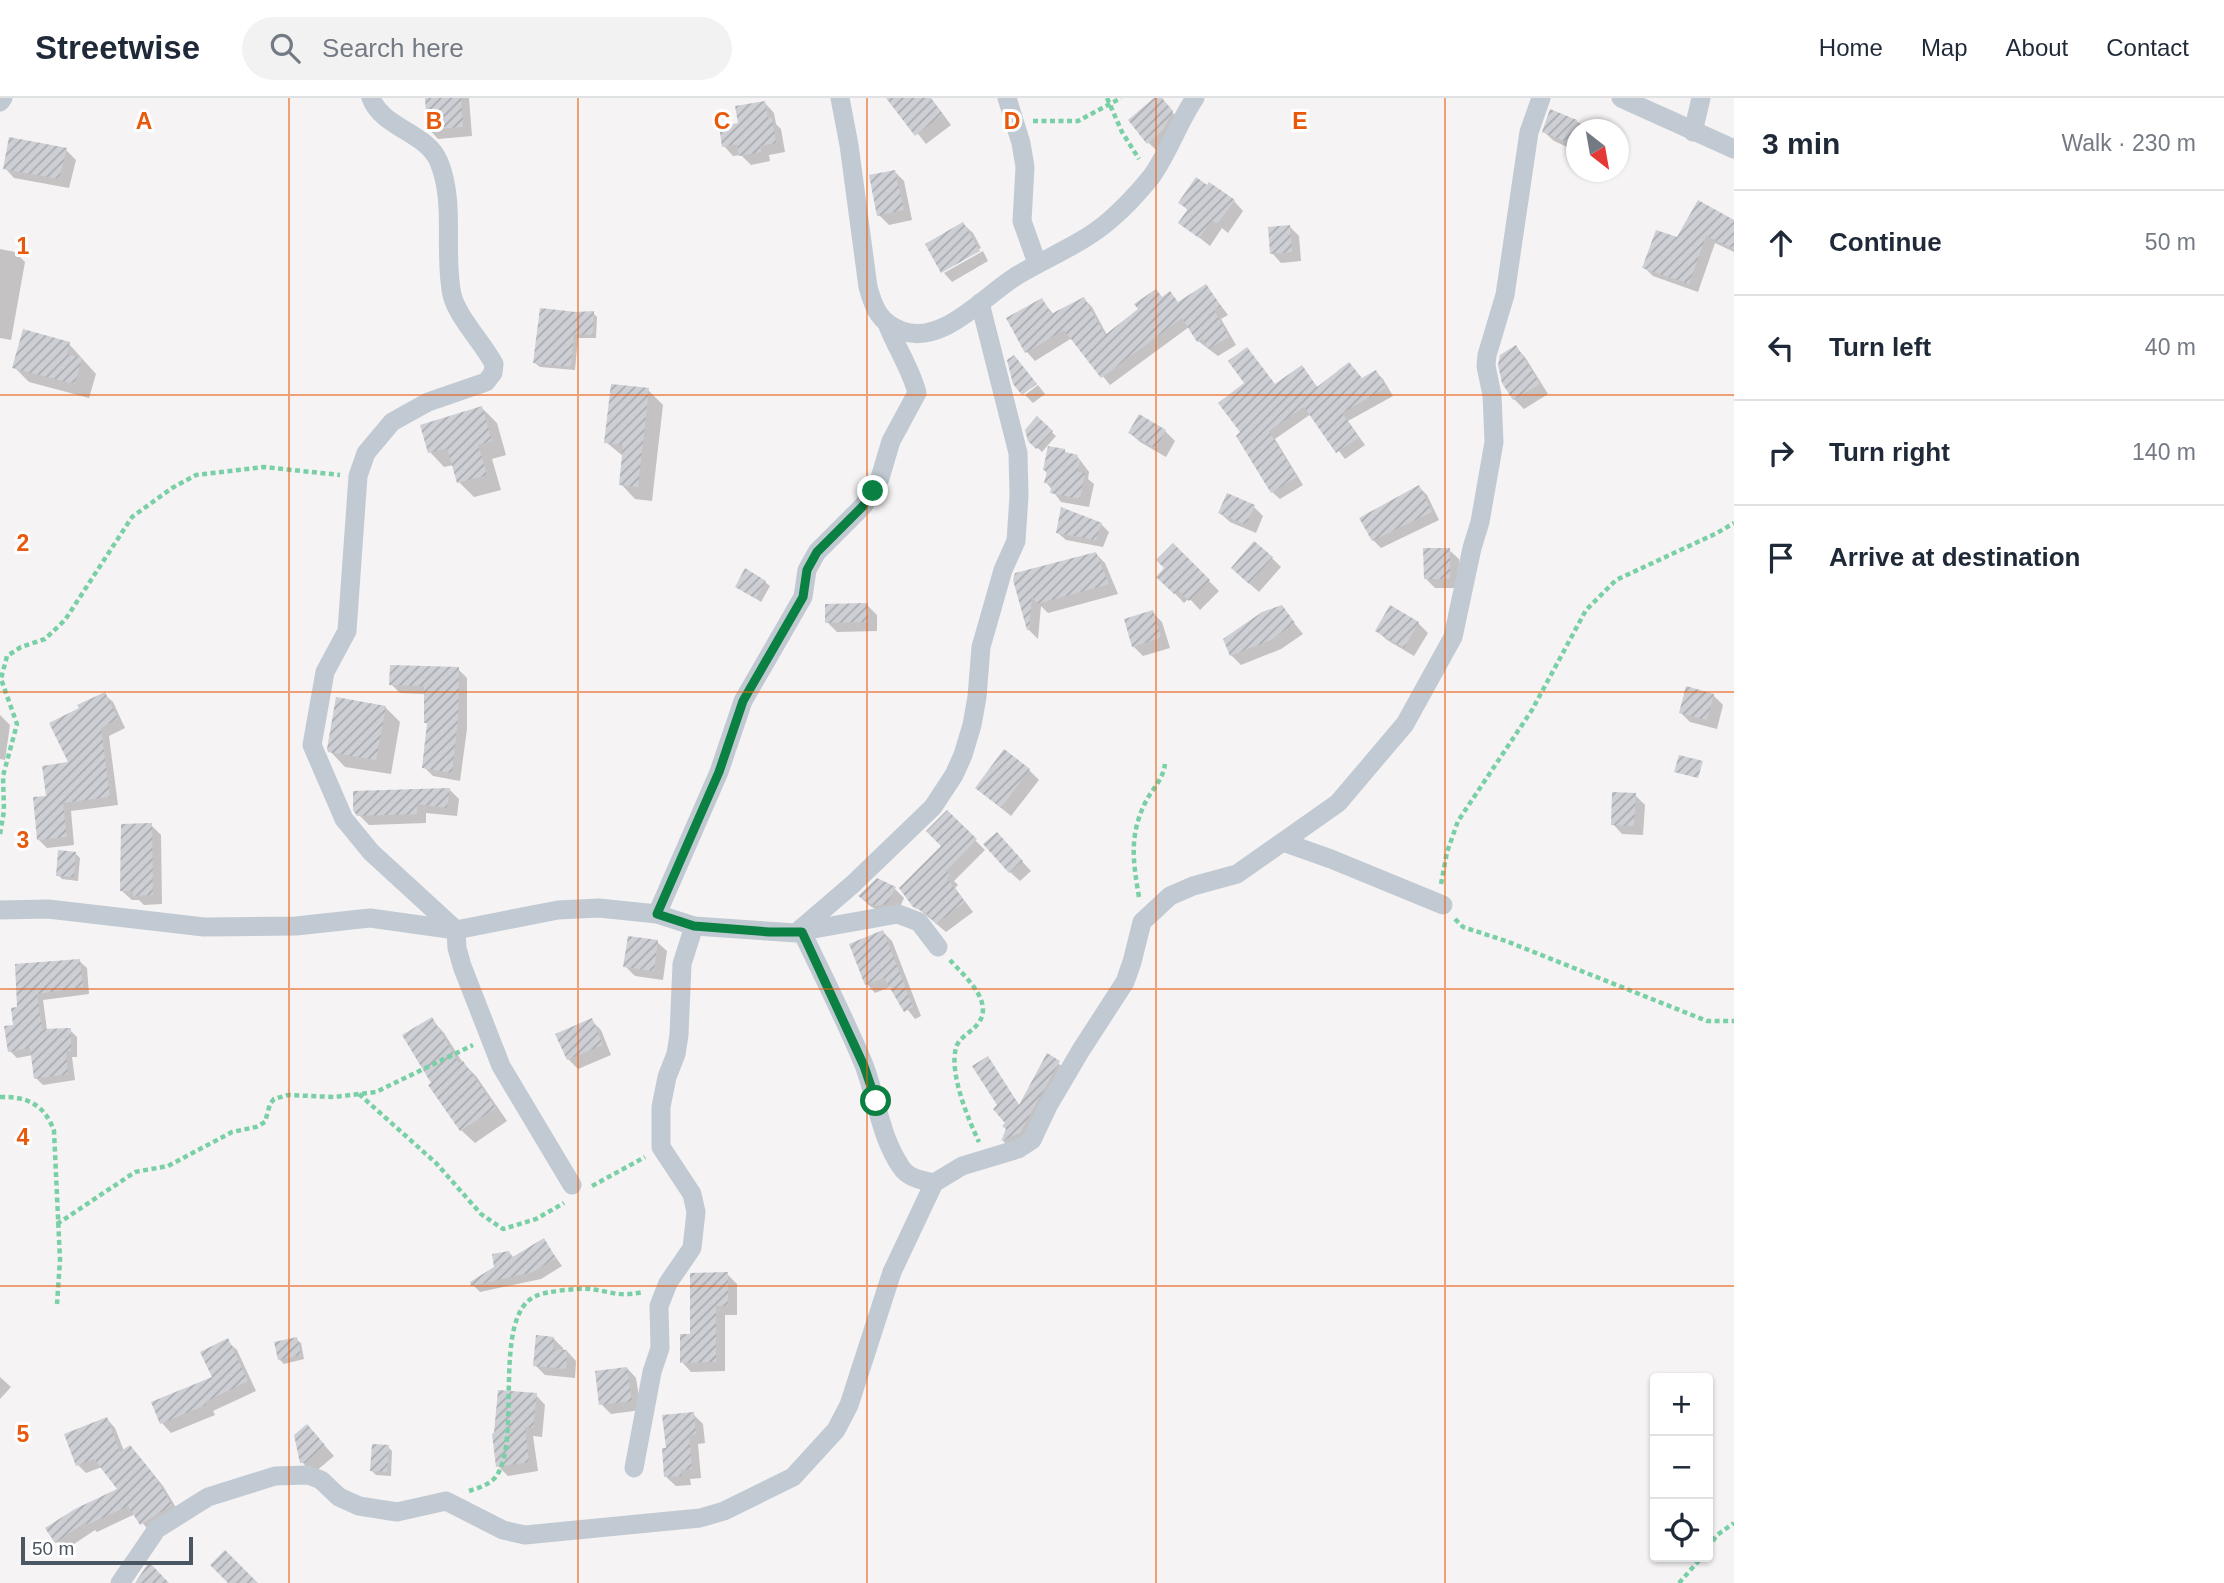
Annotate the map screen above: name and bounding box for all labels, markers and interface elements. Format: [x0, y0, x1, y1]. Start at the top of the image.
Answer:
search box [242, 17, 732, 80]
text: Streetwise [35, 29, 200, 66]
icon: search [266, 29, 304, 67]
text: Search here [322, 33, 464, 63]
text: Home [1819, 34, 1883, 61]
text: Map [1921, 34, 1968, 61]
text: About [2006, 34, 2068, 61]
text: Contact [2106, 34, 2189, 61]
text: A [136, 108, 152, 134]
text: B [426, 108, 442, 134]
text: C [714, 108, 730, 134]
text: D [1004, 108, 1020, 134]
text: E [1292, 108, 1308, 134]
north arrow [1566, 119, 1629, 182]
text: 3 min [1762, 127, 1840, 160]
text: Walk · 230 m [2061, 130, 2196, 156]
icon: ahead [1762, 224, 1800, 262]
text: Continue [1829, 227, 1942, 257]
text: 50 m [2145, 229, 2196, 255]
text: 1 [17, 233, 30, 259]
icon: left [1762, 329, 1800, 367]
text: Turn left [1829, 332, 1931, 362]
text: 40 m [2145, 334, 2196, 360]
icon: right [1762, 434, 1800, 472]
text: Turn right [1829, 437, 1950, 467]
text: 140 m [2132, 439, 2196, 465]
route end [857, 475, 888, 506]
text: 2 [17, 530, 29, 556]
icon: arrive [1762, 539, 1800, 577]
text: Arrive at destination [1829, 542, 2080, 572]
text: 3 [17, 827, 29, 853]
route start [860, 1085, 891, 1116]
text: 4 [17, 1124, 30, 1150]
map controls [1650, 1373, 1713, 1562]
button: + [1650, 1373, 1713, 1436]
text: 5 [17, 1421, 30, 1447]
button: − [1650, 1436, 1713, 1499]
button: locate [1650, 1499, 1713, 1562]
scale bar [21, 1534, 192, 1566]
text: 50 m [32, 1538, 74, 1559]

